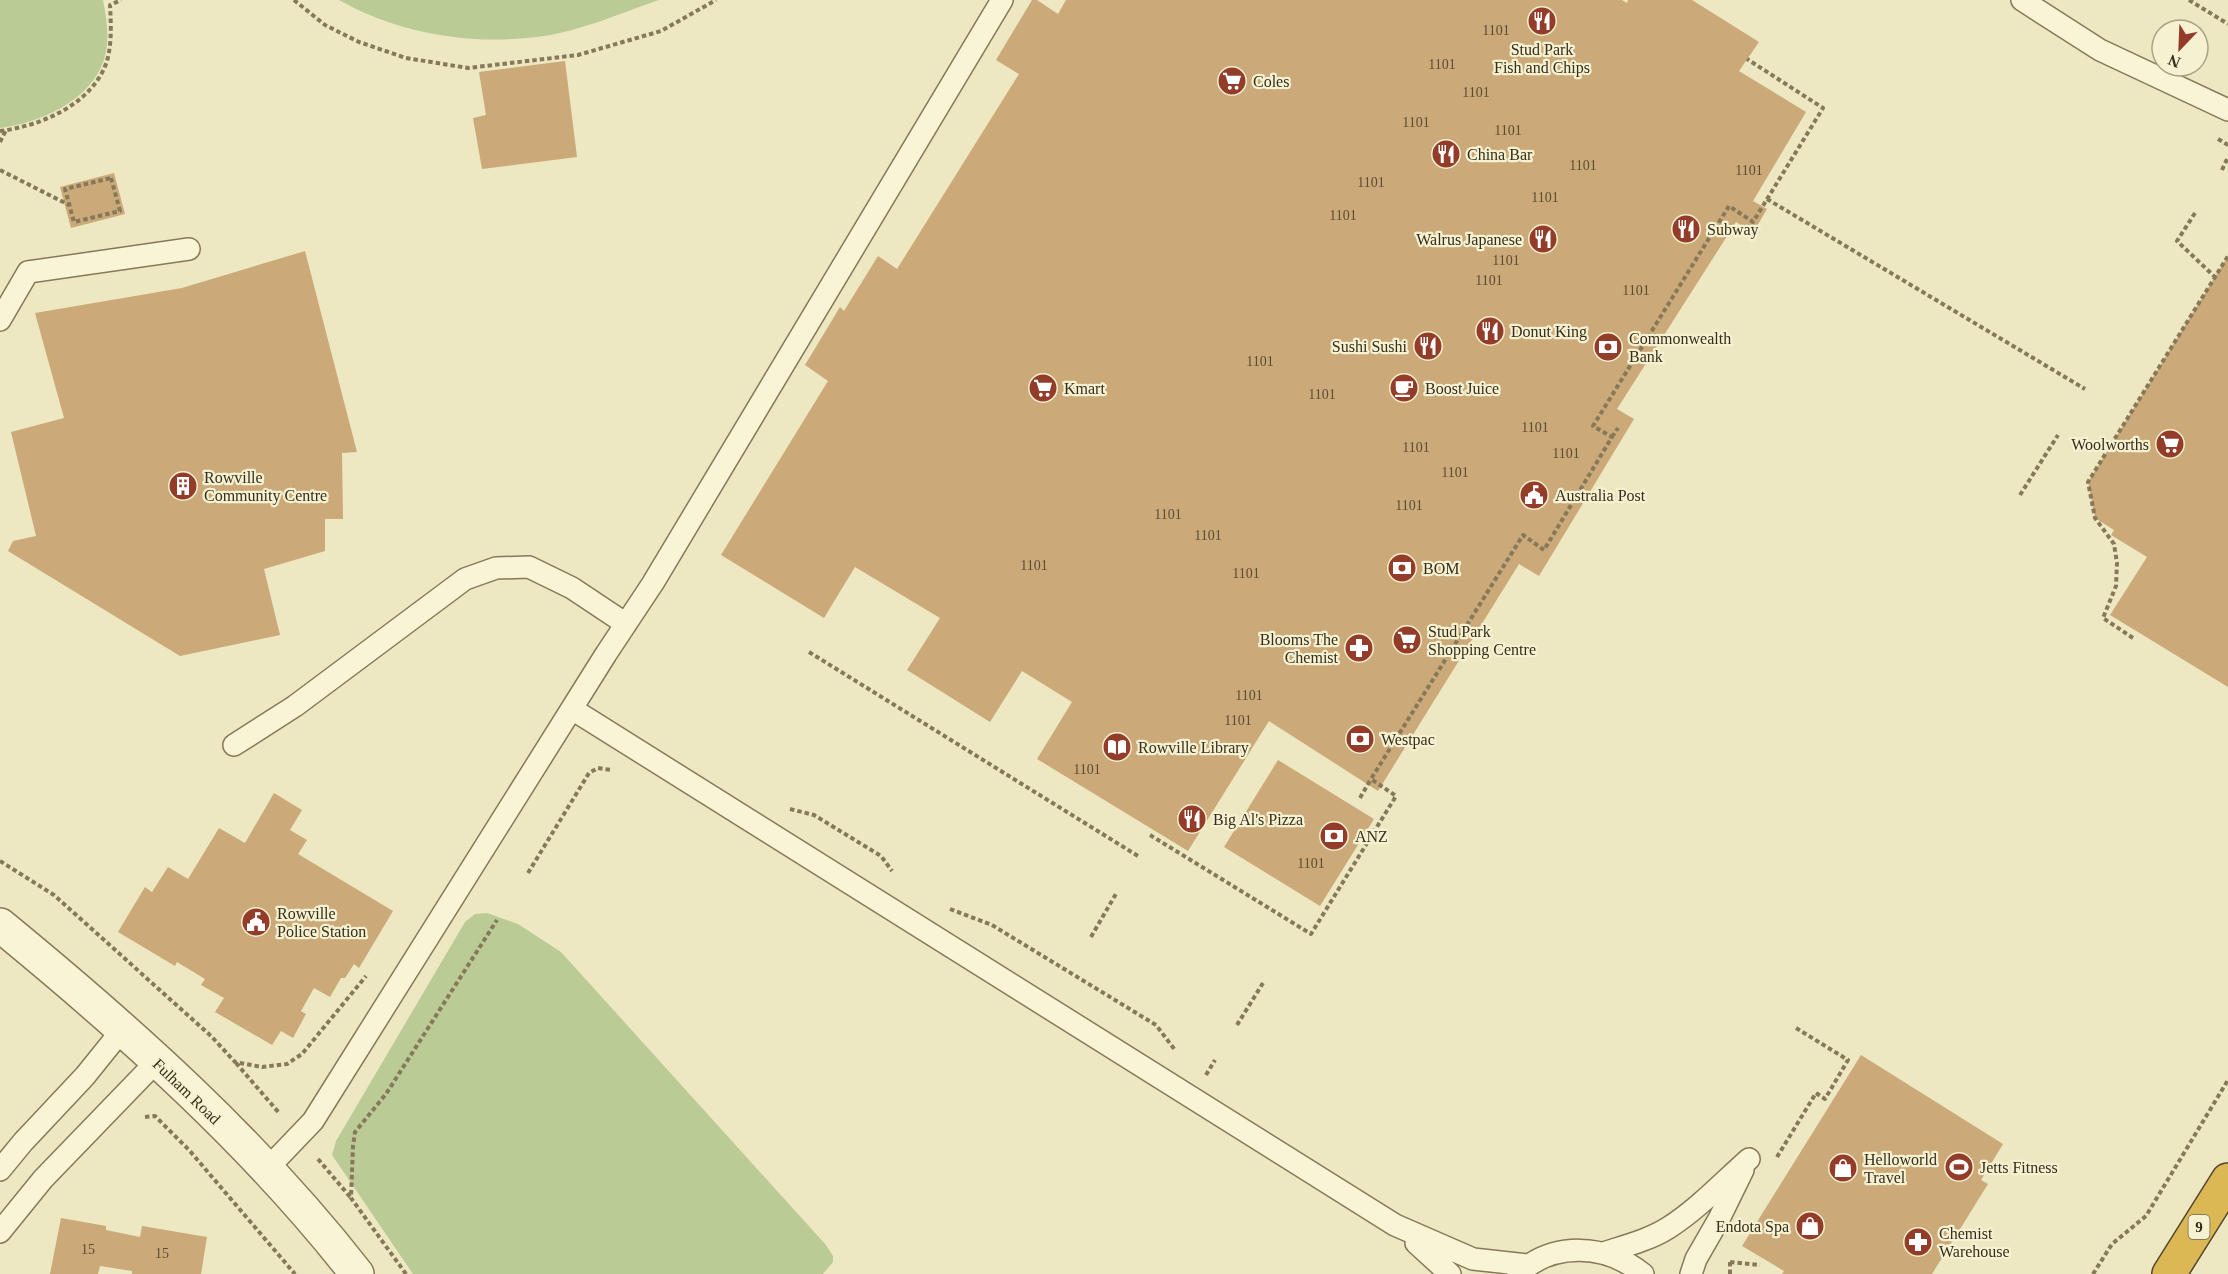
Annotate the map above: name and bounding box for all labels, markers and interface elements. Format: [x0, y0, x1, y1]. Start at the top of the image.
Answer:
restaurant icon: Stud Park Fish and Chips [1526, 5, 1558, 37]
north arrow [2150, 18, 2210, 78]
house number: 1101 [1482, 23, 1510, 38]
place label: Stud Park Fish and Chips [1494, 41, 1590, 77]
text: N [2165, 51, 2183, 71]
house number: 1101 [1428, 57, 1456, 72]
supermarket icon: Coles [1216, 65, 1248, 97]
place label: Coles [1253, 73, 1289, 90]
house number: 1101 [1462, 85, 1490, 100]
house number: 1101 [1402, 115, 1430, 130]
house number: 1101 [1494, 123, 1522, 138]
restaurant icon: China Bar [1430, 138, 1462, 170]
place label: China Bar [1467, 146, 1533, 163]
house number: 1101 [1569, 158, 1597, 173]
house number: 1101 [1735, 163, 1763, 178]
house number: 1101 [1357, 175, 1385, 190]
house number: 1101 [1531, 190, 1559, 205]
house number: 1101 [1329, 208, 1357, 223]
restaurant icon: Subway [1670, 213, 1702, 245]
place label: Subway [1707, 221, 1759, 239]
restaurant icon: Walrus Japanese [1527, 223, 1559, 255]
place label: Walrus Japanese [1416, 231, 1522, 249]
house number: 1101 [1492, 253, 1520, 268]
house number: 1101 [1475, 273, 1503, 288]
house number: 1101 [1622, 283, 1650, 298]
restaurant icon: Donut King [1474, 315, 1506, 347]
place label: Donut King [1511, 323, 1587, 341]
restaurant icon: Sushi Sushi [1412, 330, 1444, 362]
place label: Commonwealth Bank [1629, 330, 1731, 365]
bank icon: Commonwealth Bank [1592, 331, 1624, 363]
place label: Sushi Sushi [1332, 338, 1408, 355]
house number: 1101 [1246, 354, 1274, 369]
supermarket icon: Kmart [1027, 372, 1059, 404]
cafe icon: Boost Juice [1388, 372, 1420, 404]
place label: Kmart [1064, 380, 1105, 397]
place label: Boost Juice [1425, 380, 1499, 397]
house number: 1101 [1308, 387, 1336, 402]
house number: 1101 [1521, 420, 1549, 435]
supermarket icon: Woolworths [2154, 428, 2186, 460]
place label: Woolworths [2071, 436, 2149, 453]
house number: 1101 [1402, 440, 1430, 455]
house number: 1101 [1552, 446, 1580, 461]
house number: 1101 [1441, 465, 1469, 480]
place label: Rowville Community Centre [204, 469, 327, 505]
building icon: Rowville Community Centre [167, 470, 199, 502]
public building icon: Australia Post [1518, 479, 1550, 511]
place label: Australia Post [1555, 487, 1646, 504]
house number: 1101 [1395, 498, 1423, 513]
house number: 1101 [1154, 507, 1182, 522]
house number: 1101 [1194, 528, 1222, 543]
bank icon: BOM [1386, 552, 1418, 584]
house number: 1101 [1020, 558, 1048, 573]
place label: BOM [1423, 560, 1459, 577]
house number: 1101 [1232, 566, 1260, 581]
place label: Stud Park Shopping Centre [1428, 623, 1536, 659]
supermarket icon: Stud Park Shopping Centre [1391, 624, 1423, 656]
place label: Blooms The Chemist [1260, 631, 1339, 666]
pharmacy icon: Blooms The Chemist [1343, 632, 1375, 664]
house number: 1101 [1235, 688, 1263, 703]
house number: 1101 [1224, 713, 1252, 728]
bank icon: Westpac [1344, 723, 1376, 755]
library icon: Rowville Library [1101, 731, 1133, 763]
place label: Westpac [1381, 731, 1435, 749]
place label: Rowville Library [1138, 739, 1249, 757]
house number: 1101 [1073, 762, 1101, 777]
restaurant icon: Big Al's Pizza [1176, 803, 1208, 835]
place label: Big Al's Pizza [1213, 811, 1303, 829]
bank icon: ANZ [1318, 820, 1350, 852]
place label: ANZ [1355, 828, 1388, 845]
house number: 1101 [1297, 856, 1325, 871]
place label: Rowville Police Station [277, 905, 366, 940]
public building icon: Rowville Police Station [240, 906, 272, 938]
street label: Fulham Road [150, 1055, 224, 1128]
place label: Helloworld Travel [1864, 1151, 1937, 1186]
sports icon: Jetts Fitness [1943, 1151, 1975, 1183]
shop icon: Helloworld Travel [1827, 1152, 1859, 1184]
place label: Jetts Fitness [1980, 1159, 2058, 1176]
shop icon: Endota Spa [1794, 1210, 1826, 1242]
road number: 9 [2188, 1215, 2210, 1239]
place label: Endota Spa [1716, 1218, 1789, 1236]
place label: Chemist Warehouse [1939, 1225, 2010, 1260]
pharmacy icon: Chemist Warehouse [1902, 1226, 1934, 1258]
house number: 15 [81, 1242, 95, 1257]
house number: 15 [155, 1246, 169, 1261]

